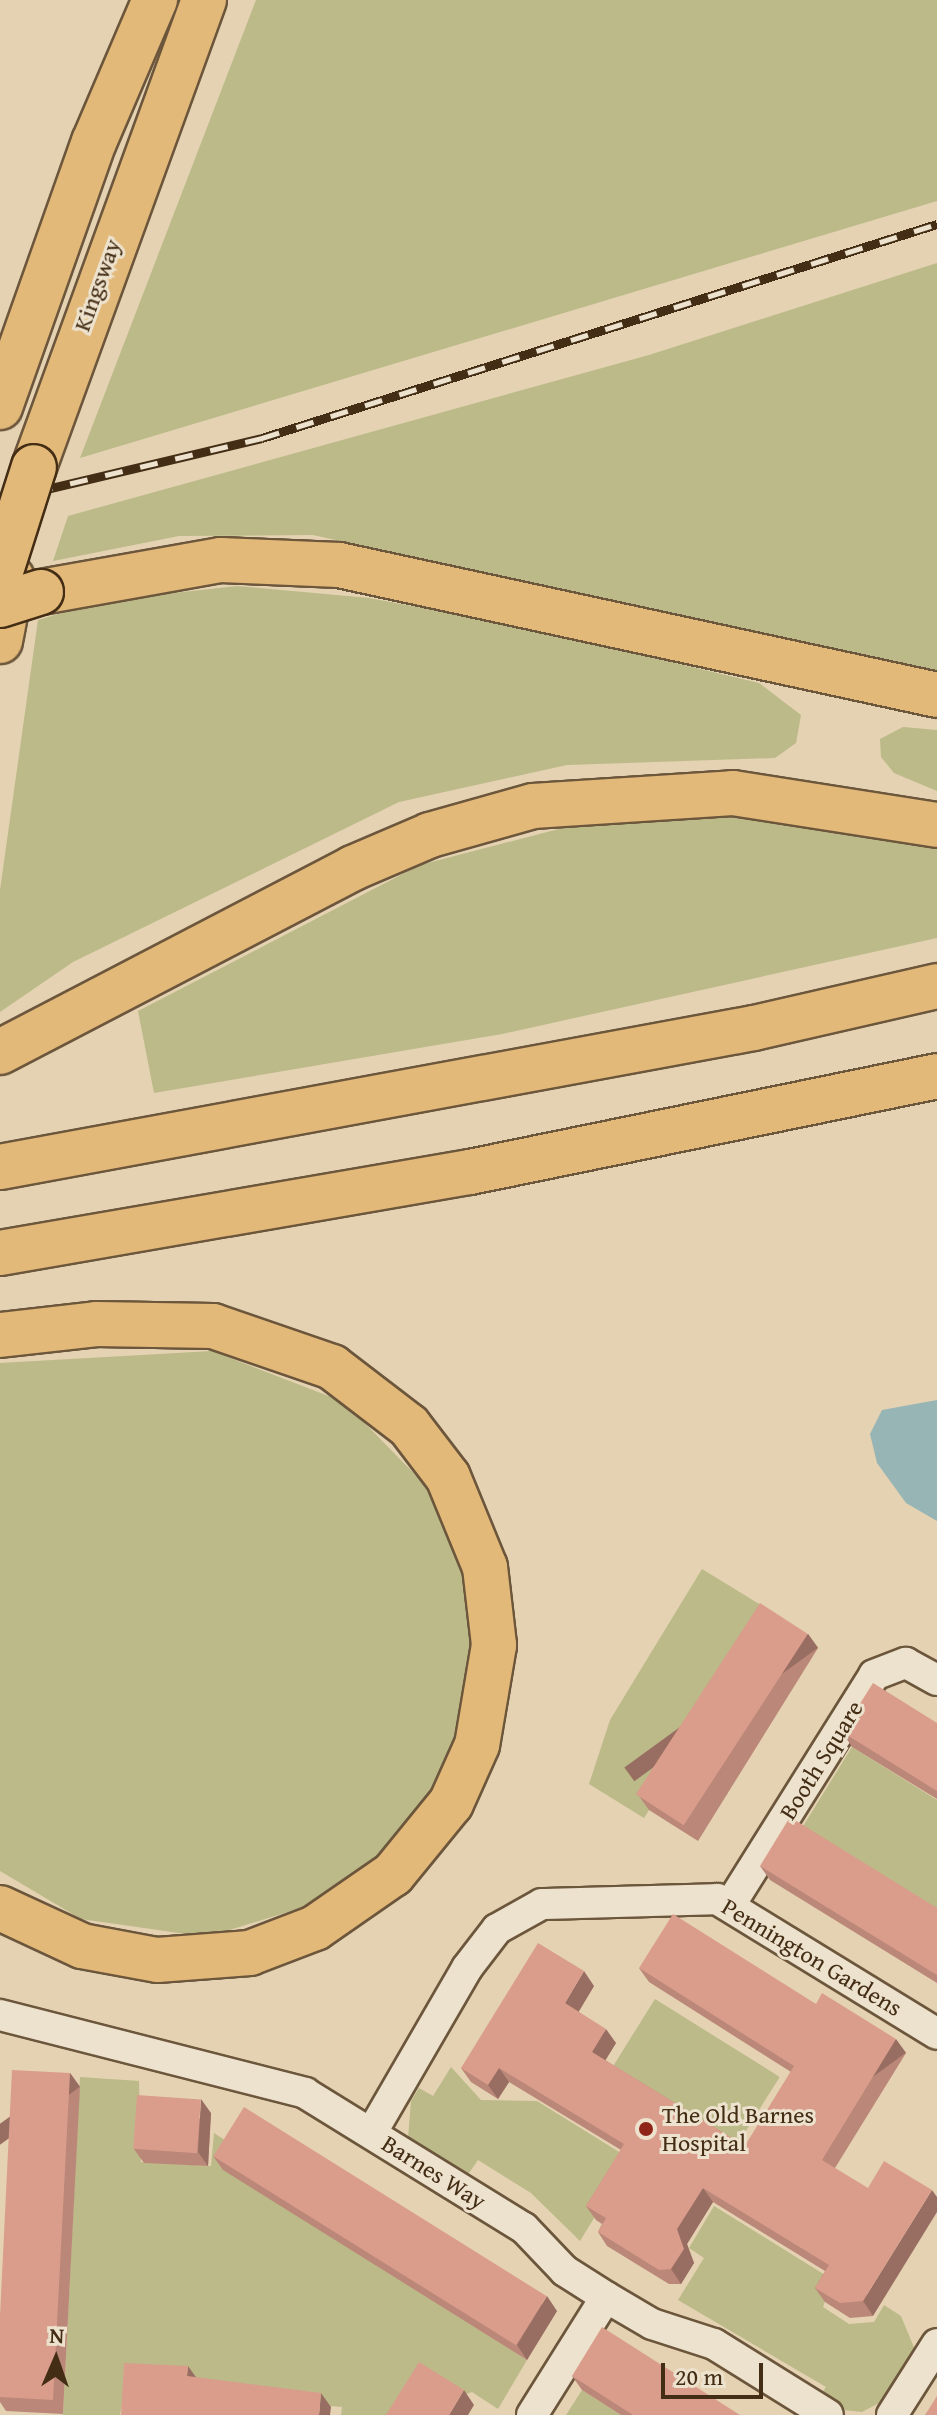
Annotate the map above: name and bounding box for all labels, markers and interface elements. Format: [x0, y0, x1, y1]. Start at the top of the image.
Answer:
street label: Kingsway [67, 235, 127, 335]
street label: Booth Square [773, 1695, 869, 1825]
street label: Pennington Gardens [717, 1892, 907, 2022]
place label: The Old Barnes Hospital [662, 2101, 814, 2157]
marker: The Old Barnes Hospital [637, 2120, 655, 2138]
street label: Barnes Way [377, 2129, 491, 2215]
north arrow [16, 2319, 96, 2399]
text: N [49, 2319, 65, 2351]
scale bar [665, 2347, 767, 2397]
text: 20 m [675, 2359, 723, 2394]

